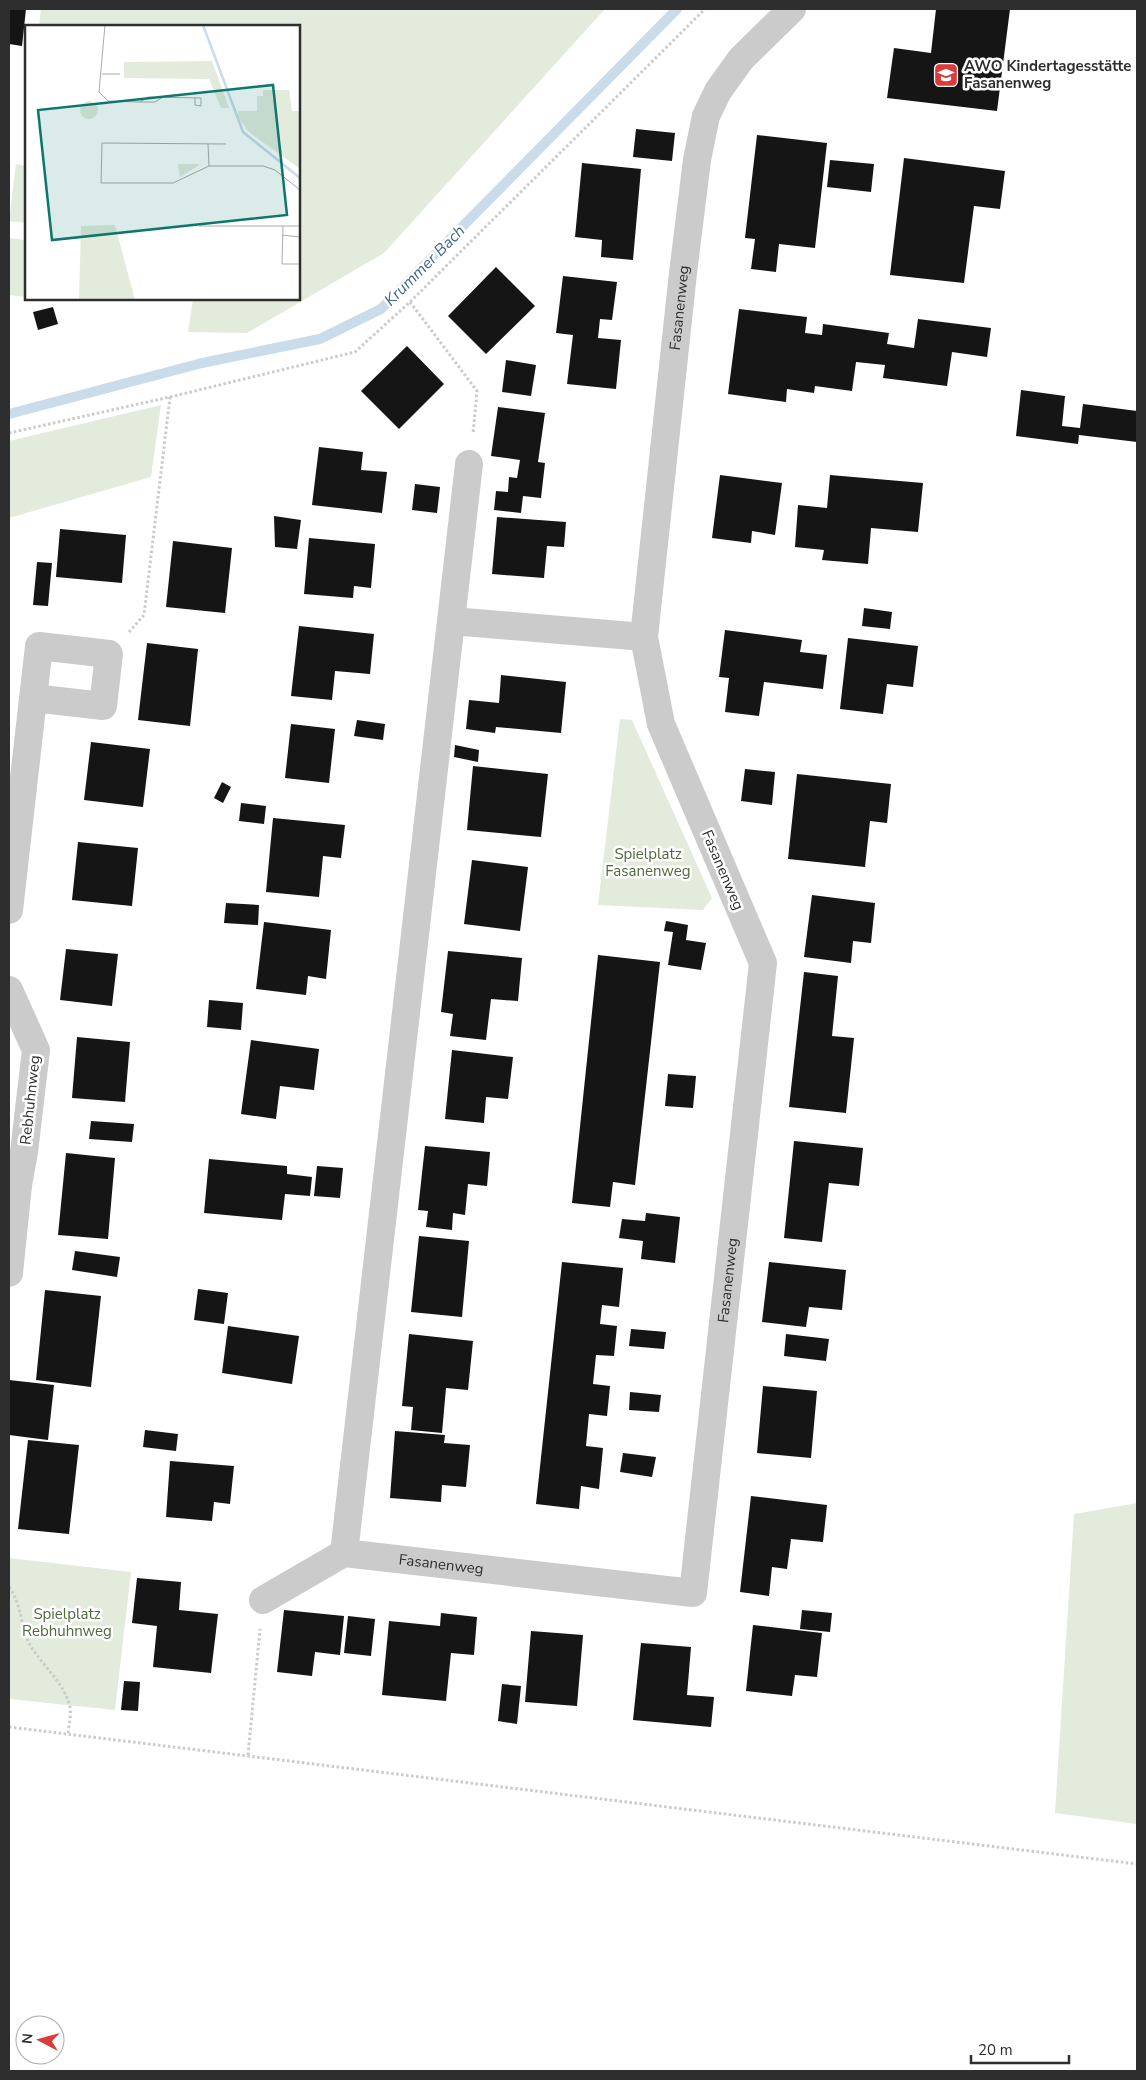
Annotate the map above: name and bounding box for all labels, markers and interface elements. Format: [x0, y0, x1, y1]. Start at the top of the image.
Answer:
inset map [25, 25, 300, 300]
place label: AWO Kindertagesstätte Fasanenweg [964, 56, 1131, 93]
school or university icon: AWO Kindertagesstätte Fasanenweg [933, 62, 959, 88]
water label: Krummer Bach [379, 220, 470, 311]
street label: Fasanenweg [665, 264, 694, 351]
street label: Fasanenweg [697, 827, 749, 913]
park label: Spielplatz Fasanenweg [605, 844, 691, 881]
street label: Rebhuhnweg [15, 1054, 45, 1146]
street label: Fasanenweg [713, 1237, 742, 1324]
street label: Fasanenweg [398, 1549, 485, 1579]
park label: Spielplatz Rebhuhnweg [22, 1604, 112, 1641]
north arrow [15, 2015, 65, 2065]
text: N [18, 2032, 38, 2045]
scale bar [971, 2032, 1068, 2064]
text: 20 m [978, 2040, 1013, 2060]

